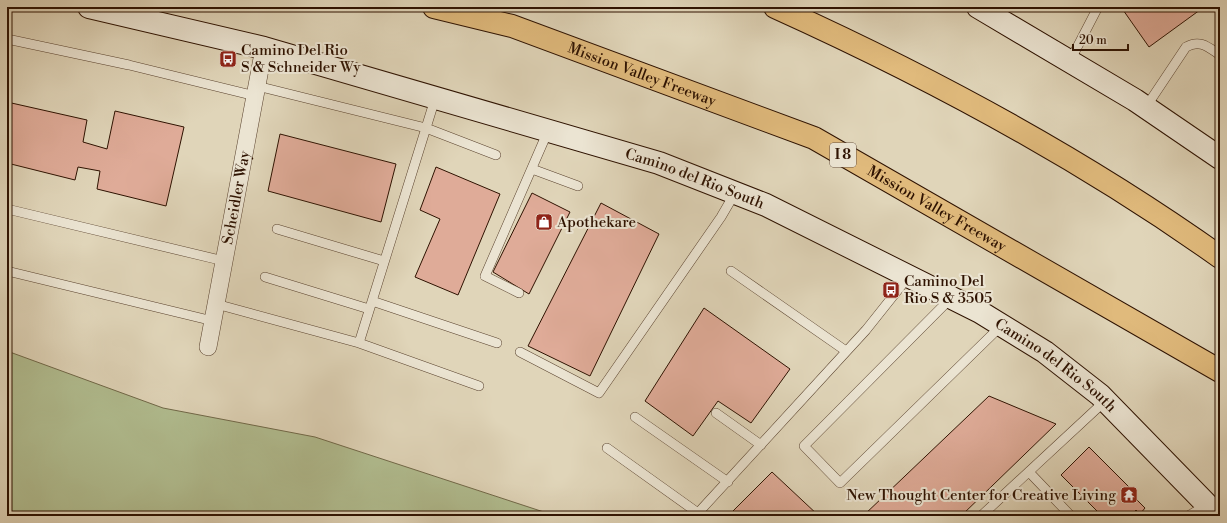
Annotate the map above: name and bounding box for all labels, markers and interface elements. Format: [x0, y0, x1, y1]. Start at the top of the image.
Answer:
scale bar [1073, 26, 1128, 52]
text: 20 m [1079, 33, 1107, 48]
street label: Mission Valley Freeway [565, 38, 720, 111]
place label: Camino Del Rio S & Schneider Wy [241, 41, 361, 77]
bus stop icon: Camino Del Rio S & Schneider Wy [218, 49, 238, 69]
road number: I 8 [830, 143, 856, 167]
street label: Camino del Rio South [623, 144, 767, 213]
street label: Scheidler Way [218, 148, 254, 246]
street label: Mission Valley Freeway [864, 161, 1010, 256]
shop icon: Apothekare [534, 212, 554, 232]
place label: Apothekare [556, 213, 636, 232]
place label: Camino Del Rio S & 3505 [904, 272, 992, 308]
bus stop icon: Camino Del Rio S & 3505 [881, 280, 901, 300]
street label: Camino del Rio South [991, 314, 1121, 416]
temple icon: New Thought Center for Creative Living [1119, 485, 1139, 505]
place label: New Thought Center for Creative Living [846, 486, 1116, 505]

